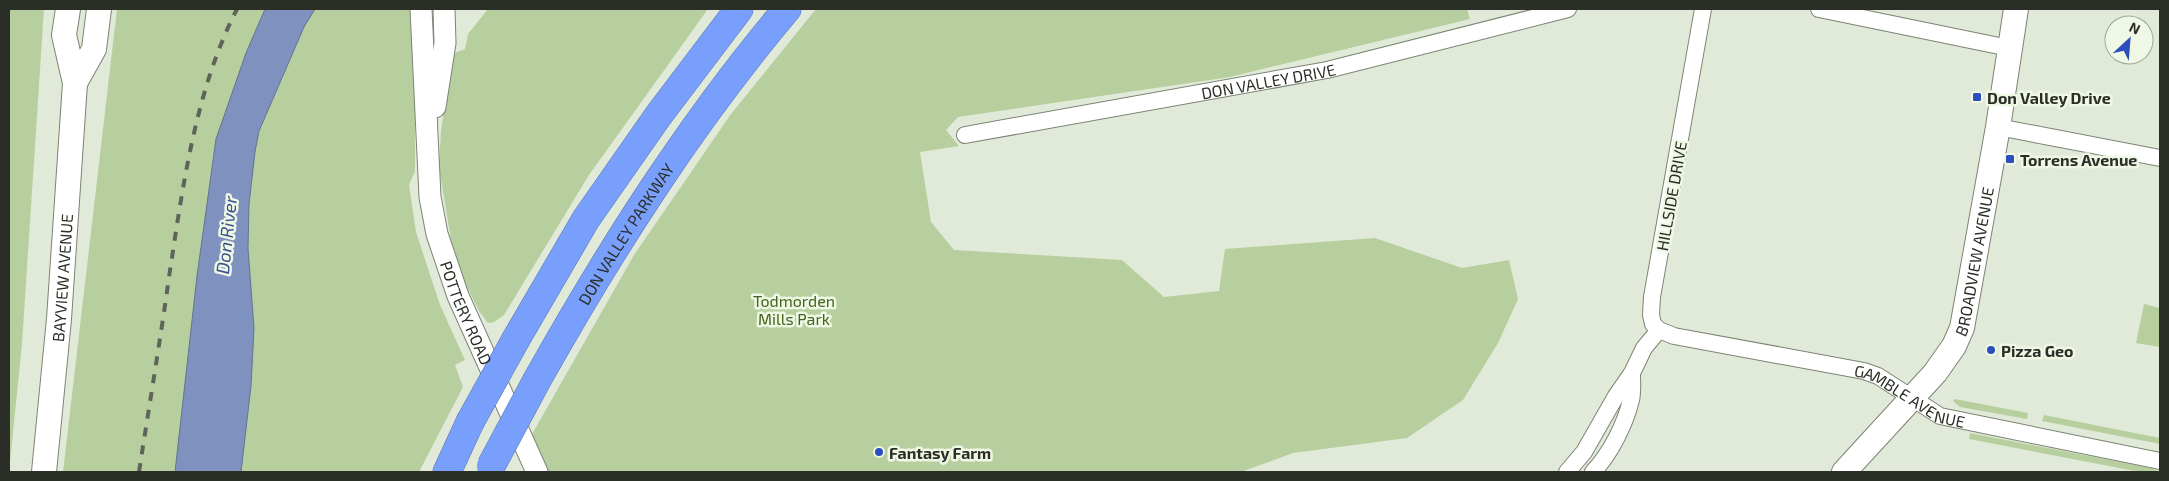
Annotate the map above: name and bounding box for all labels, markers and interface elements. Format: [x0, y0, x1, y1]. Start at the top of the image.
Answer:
north arrow [2104, 15, 2154, 65]
text: N [2127, 18, 2143, 38]
street label: DON VALLEY DRIVE [1199, 59, 1337, 102]
place label: Don Valley Drive [1987, 88, 2111, 108]
marker: Don Valley Drive [1971, 91, 1983, 103]
street label: HILLSIDE DRIVE [1652, 140, 1690, 252]
place label: Torrens Avenue [2020, 150, 2137, 169]
marker: Torrens Avenue [2004, 153, 2016, 165]
street label: DON VALLEY PARKWAY [573, 159, 677, 308]
street label: BROADVIEW AVENUE [1950, 185, 1997, 339]
water label: Don River [211, 194, 241, 275]
street label: BAYVIEW AVENUE [47, 213, 76, 343]
street label: POTTERY ROAD [437, 258, 497, 367]
park label: Todmorden Mills Park [753, 291, 835, 328]
place label: Pizza Geo [2001, 341, 2074, 360]
marker: Pizza Geo [1985, 344, 1997, 356]
street label: GAMBLE AVENUE [1853, 360, 1967, 430]
place label: Fantasy Farm [889, 443, 991, 463]
marker: Fantasy Farm [873, 446, 885, 458]

